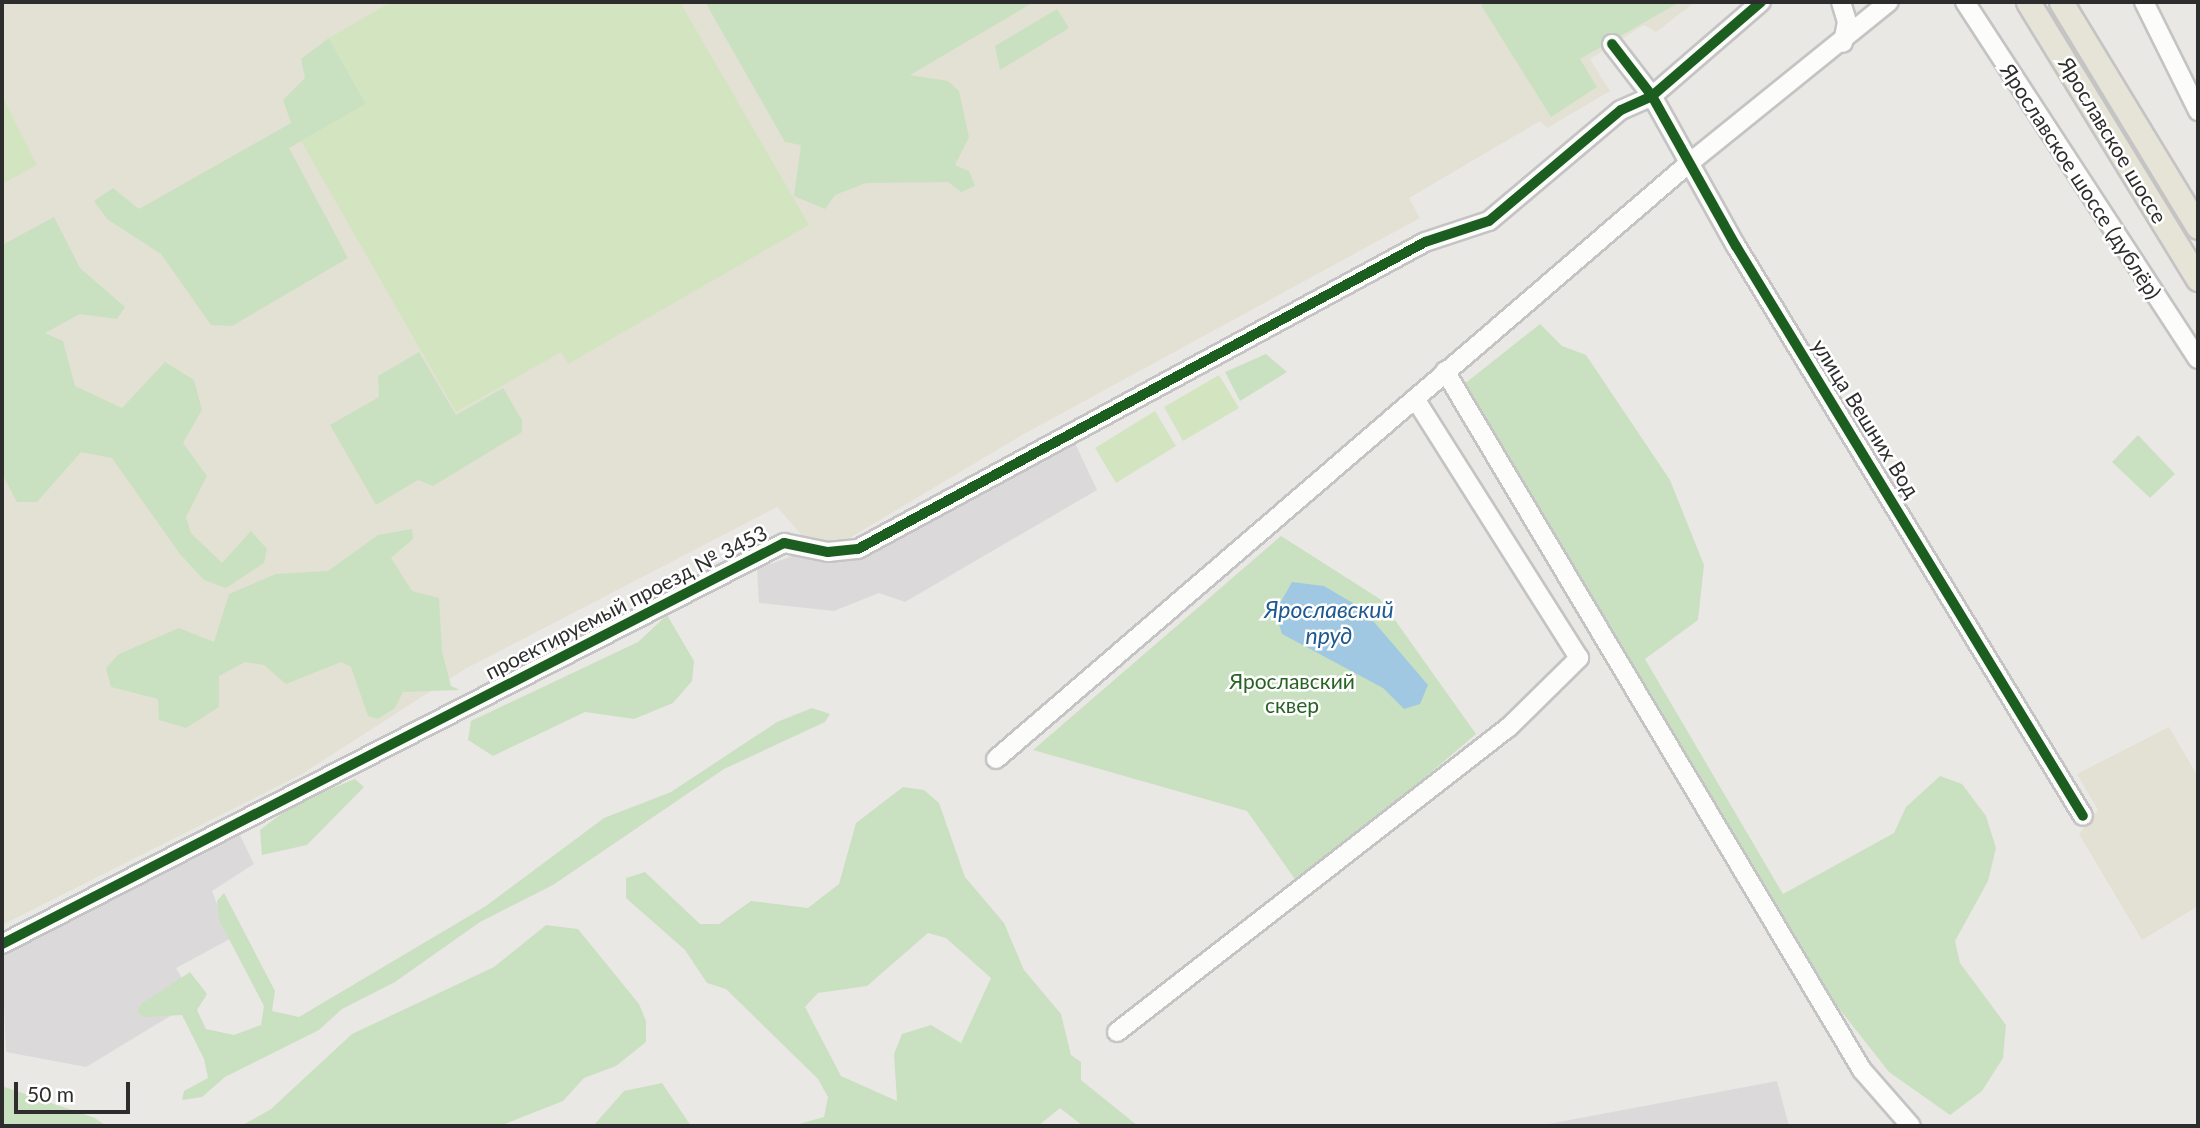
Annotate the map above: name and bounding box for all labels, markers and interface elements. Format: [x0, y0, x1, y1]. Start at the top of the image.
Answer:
street label: Ярославское шоссе [2053, 52, 2173, 228]
street label: Ярославское шоссе (дублёр) [1995, 58, 2167, 304]
street label: улица Вешних Вод [1807, 334, 1925, 502]
street label: проектируемый проезд № 3453 [481, 520, 771, 684]
water label: Ярославский пруд [1264, 595, 1394, 649]
park label: Ярославский сквер [1229, 668, 1355, 718]
scale bar [18, 1068, 133, 1112]
text: 50 m [27, 1081, 74, 1106]

